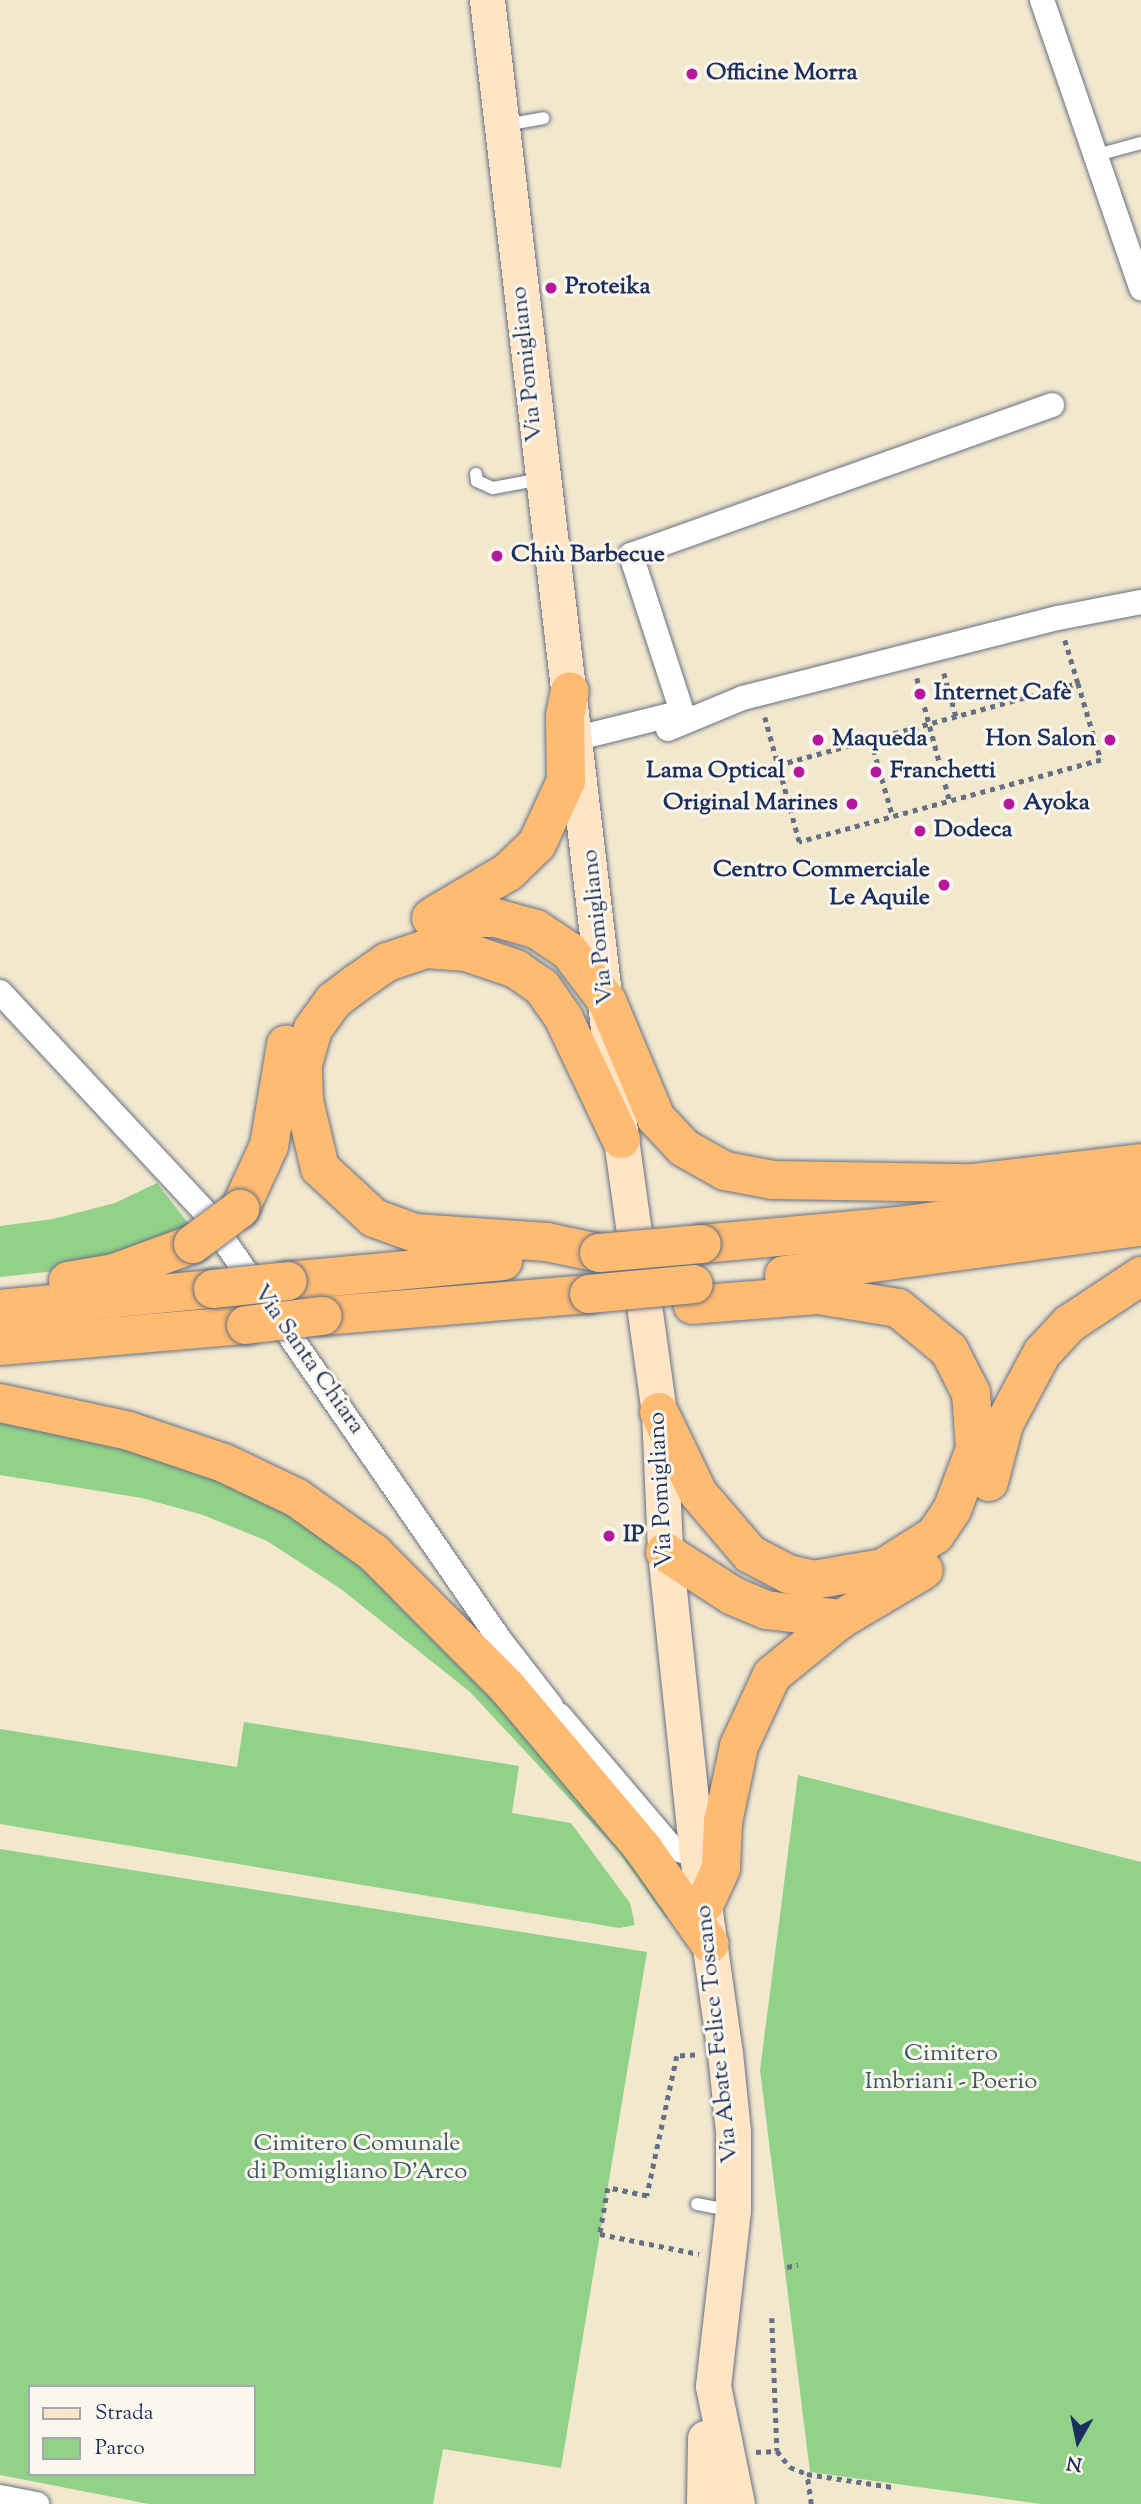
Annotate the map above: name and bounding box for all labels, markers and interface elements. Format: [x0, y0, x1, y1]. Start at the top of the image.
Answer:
place label: Officine Morra [706, 60, 858, 88]
marker: Officine Morra [684, 66, 700, 82]
place label: Proteika [565, 274, 651, 302]
marker: Proteika [543, 280, 559, 296]
street label: Via Pomigliano [506, 285, 550, 443]
place label: Chiù Barbecue [511, 542, 665, 570]
marker: Chiù Barbecue [489, 548, 505, 564]
place label: Internet Cafè [934, 680, 1072, 708]
marker: Internet Cafè [912, 686, 928, 702]
place label: Maqueda [832, 726, 928, 754]
place label: Hon Salon [985, 726, 1096, 754]
marker: Maqueda [810, 732, 826, 748]
marker: Hon Salon [1102, 732, 1118, 748]
place label: Lama Optical [646, 758, 785, 786]
place label: Franchetti [890, 758, 996, 786]
marker: Lama Optical [791, 764, 807, 780]
marker: Franchetti [868, 764, 884, 780]
place label: Original Marines [663, 790, 838, 818]
place label: Ayoka [1023, 790, 1090, 818]
marker: Original Marines [844, 796, 860, 812]
marker: Ayoka [1001, 796, 1017, 812]
place label: Dodeca [934, 817, 1013, 845]
marker: Dodeca [912, 823, 928, 839]
street label: Via Pomigliano [577, 848, 621, 1006]
place label: Centro Commerciale Le Aquile [713, 857, 930, 913]
marker: Centro Commerciale Le Aquile [936, 877, 952, 893]
street label: Via Santa Chiara [246, 1280, 370, 1440]
street label: Via Pomigliano [644, 1411, 680, 1569]
place label: IP [623, 1522, 644, 1550]
marker: IP [601, 1528, 617, 1544]
street label: Via Abate Felice Toscano [690, 1903, 746, 2165]
park label: Cimitero Imbriani - Poerio [865, 2041, 1037, 2097]
park label: Cimitero Comunale di Pomigliano D'Arco [247, 2131, 467, 2187]
legend [28, 2385, 256, 2476]
text: Strada [95, 2399, 154, 2429]
north arrow [1043, 2406, 1113, 2476]
text: Parco [95, 2434, 145, 2464]
text: N [1065, 2448, 1084, 2477]

